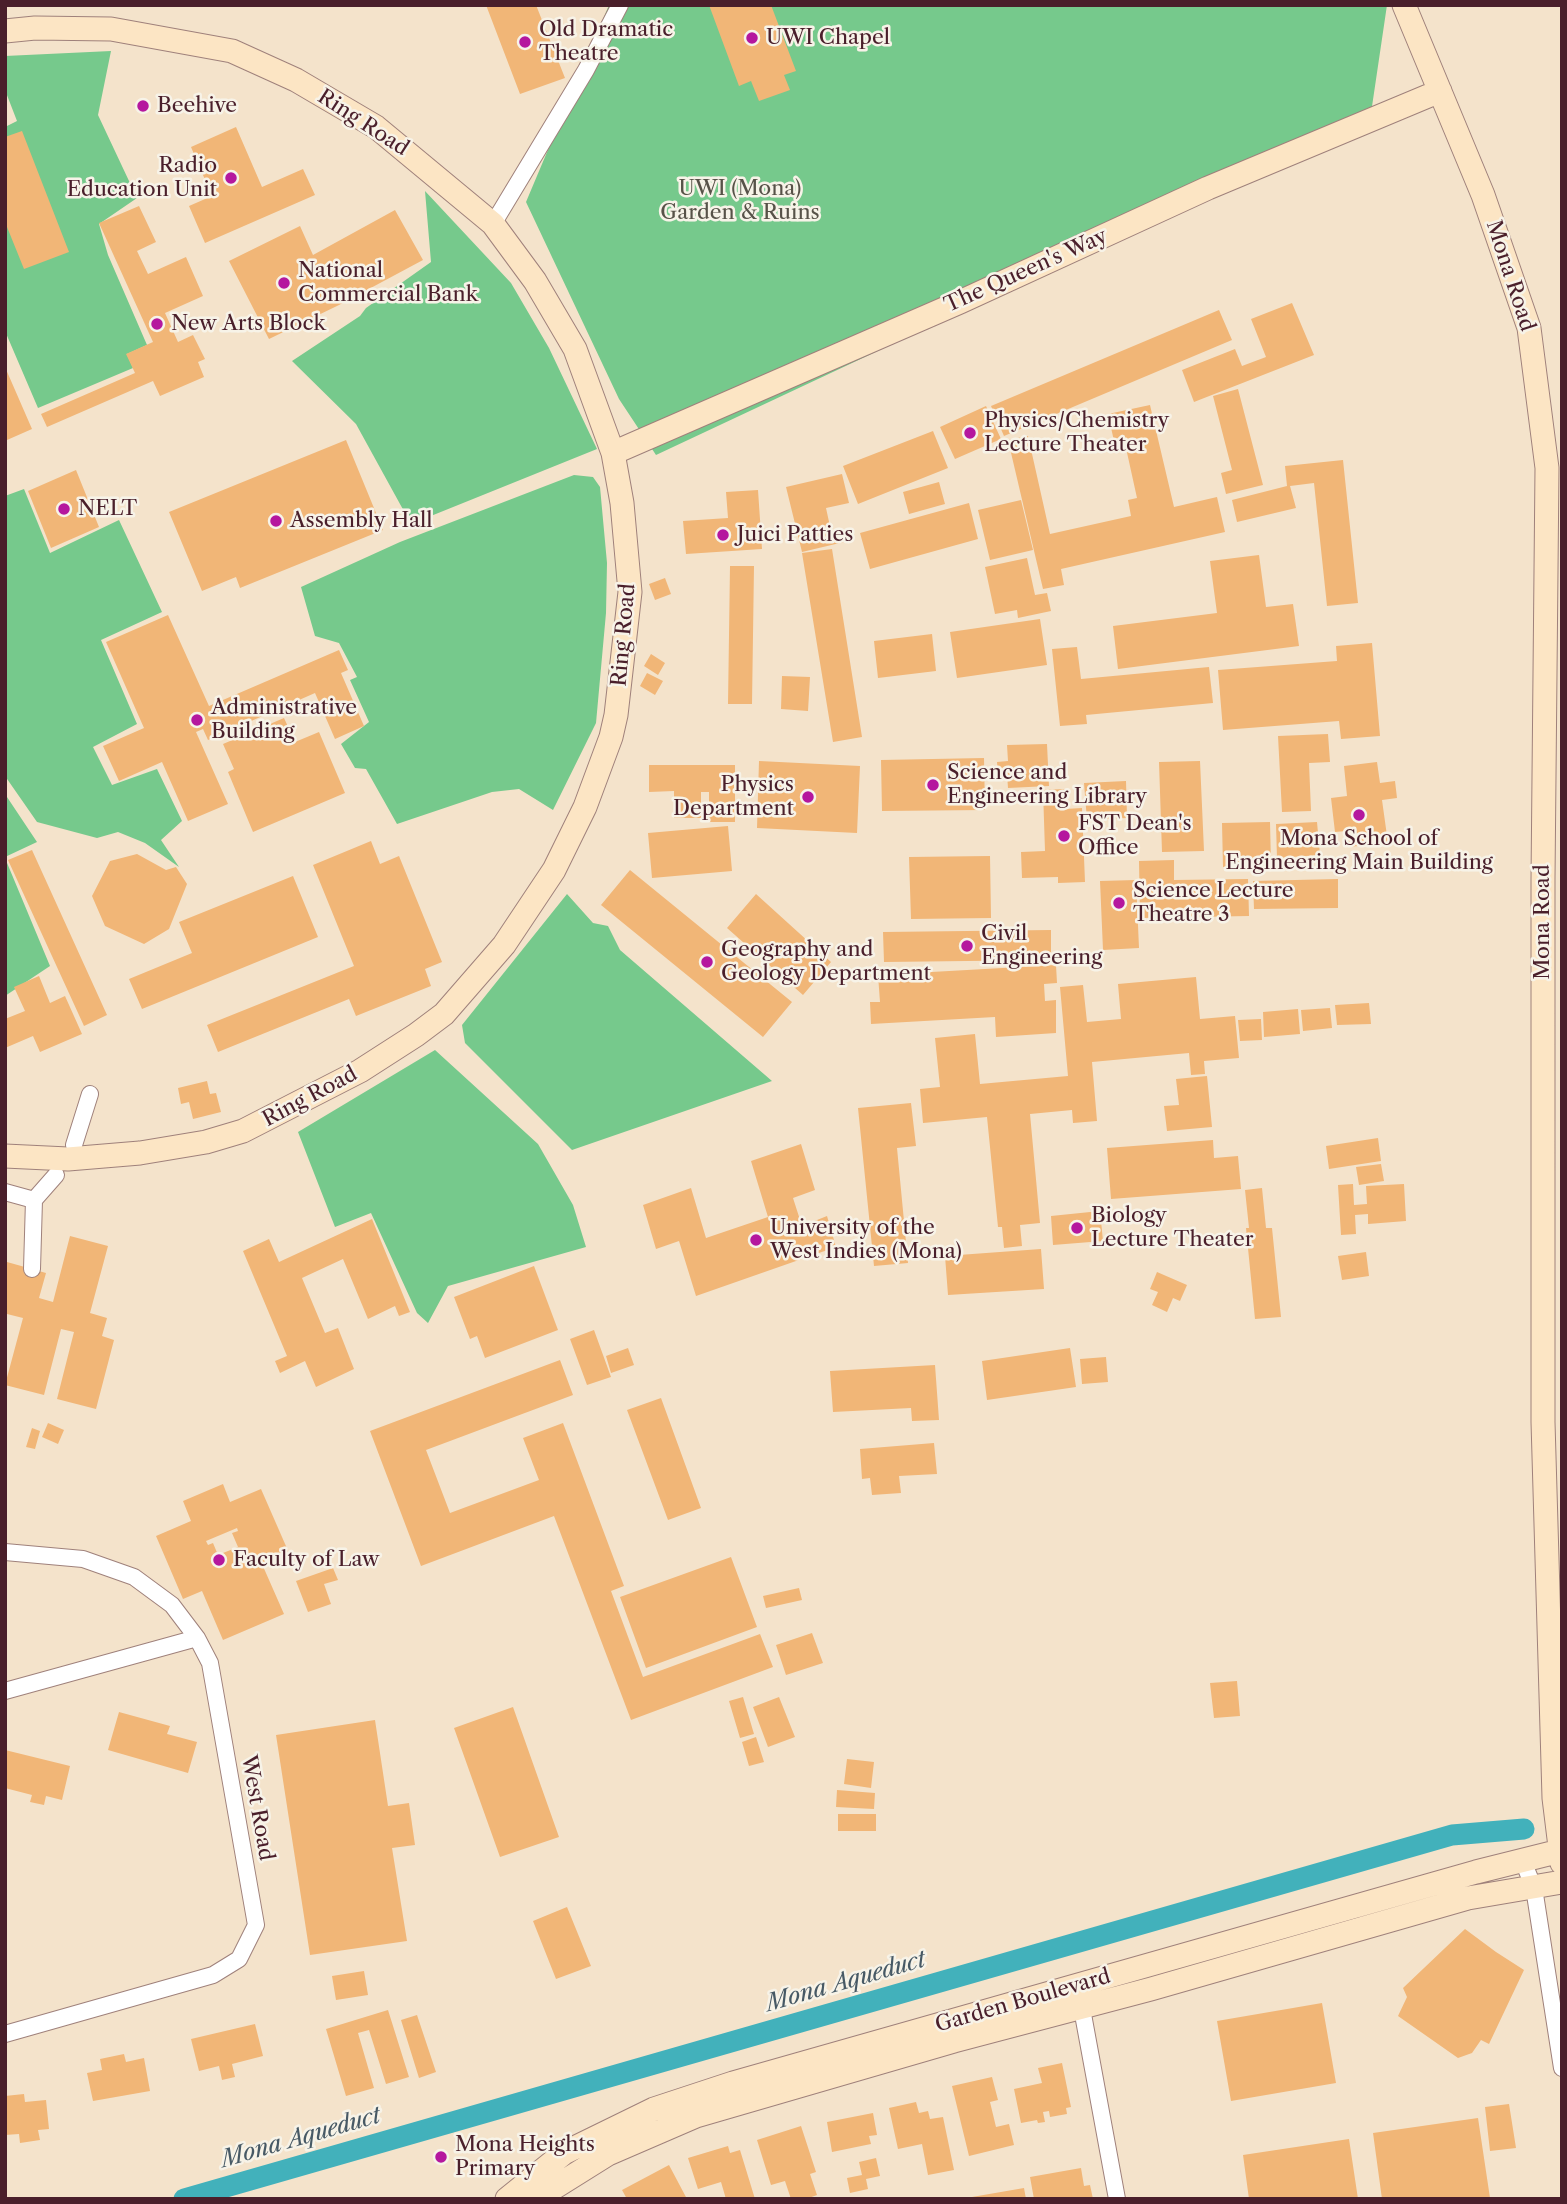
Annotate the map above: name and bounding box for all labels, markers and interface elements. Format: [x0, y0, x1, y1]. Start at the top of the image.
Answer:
place label: Old Dramatic Theatre [539, 17, 673, 67]
place label: UWI Chapel [766, 25, 890, 51]
marker: UWI Chapel [744, 30, 760, 46]
marker: Old Dramatic Theatre [517, 34, 533, 50]
street label: Ring Road [313, 84, 413, 162]
place label: Beehive [157, 93, 237, 119]
marker: Beehive [135, 98, 151, 114]
place label: Radio Education Unit [67, 153, 217, 203]
marker: Radio Education Unit [223, 170, 239, 186]
park label: UWI (Mona) Garden & Ruins [660, 176, 820, 226]
street label: Mona Road [1480, 217, 1540, 335]
street label: The Queen's Way [941, 224, 1111, 318]
place label: National Commercial Bank [298, 258, 478, 308]
marker: National Commercial Bank [276, 275, 292, 291]
place label: New Arts Block [171, 311, 326, 337]
marker: New Arts Block [149, 316, 165, 332]
place label: Physics/Chemistry Lecture Theater [984, 408, 1169, 458]
marker: Physics/Chemistry Lecture Theater [962, 425, 978, 441]
place label: NELT [78, 496, 137, 522]
marker: NELT [56, 501, 72, 517]
place label: Assembly Hall [290, 508, 433, 534]
marker: Assembly Hall [268, 513, 284, 529]
place label: Juici Patties [737, 522, 853, 548]
marker: Juici Patties [715, 527, 731, 543]
street label: Ring Road [607, 582, 641, 688]
place label: Administrative Building [211, 695, 357, 745]
marker: Administrative Building [189, 712, 205, 728]
place label: Science and Engineering Library [947, 760, 1147, 810]
place label: Physics Department [673, 772, 794, 822]
marker: Science and Engineering Library [925, 777, 941, 793]
marker: Physics Department [800, 789, 816, 805]
marker: Mona School of Engineering Main Building [1351, 807, 1367, 823]
place label: FST Dean's Office [1078, 811, 1192, 861]
place label: Mona School of Engineering Main Building [1225, 826, 1493, 876]
marker: FST Dean's Office [1056, 828, 1072, 844]
street label: Mona Road [1530, 864, 1556, 980]
place label: Science Lecture Theatre 3 [1133, 878, 1294, 928]
marker: Science Lecture Theatre 3 [1111, 895, 1127, 911]
place label: Civil Engineering [981, 921, 1102, 971]
place label: Geography and Geology Department [721, 937, 931, 987]
marker: Civil Engineering [959, 938, 975, 954]
marker: Geography and Geology Department [699, 954, 715, 970]
street label: Ring Road [258, 1062, 362, 1132]
place label: Biology Lecture Theater [1091, 1203, 1254, 1253]
place label: University of the West Indies (Mona) [770, 1215, 962, 1265]
marker: Biology Lecture Theater [1069, 1220, 1085, 1236]
marker: University of the West Indies (Mona) [748, 1232, 764, 1248]
place label: Faculty of Law [233, 1547, 379, 1573]
marker: Faculty of Law [211, 1552, 227, 1568]
street label: West Road [235, 1753, 279, 1863]
water label: Mona Aqueduct [763, 1946, 929, 2018]
street label: Garden Boulevard [932, 1964, 1114, 2038]
water label: Mona Aqueduct [218, 2102, 384, 2174]
place label: Mona Heights Primary [455, 2132, 595, 2182]
marker: Mona Heights Primary [433, 2149, 449, 2165]

